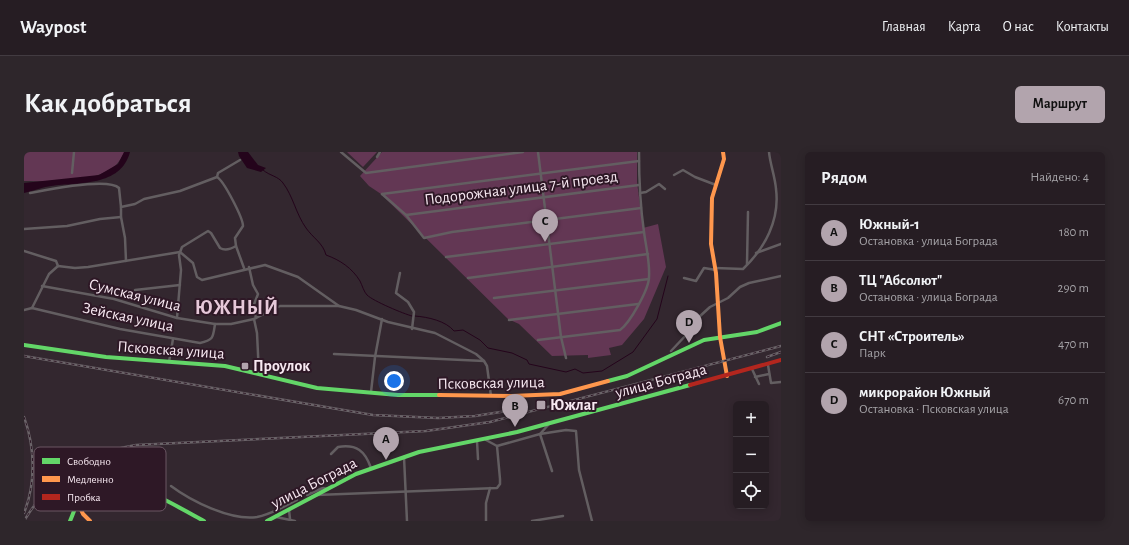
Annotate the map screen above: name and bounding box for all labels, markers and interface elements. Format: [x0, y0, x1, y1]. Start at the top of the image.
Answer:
text: Waypost [20, 18, 87, 37]
text: Главная [882, 20, 926, 34]
text: Карта [948, 20, 981, 34]
text: О нас [1003, 20, 1034, 34]
text: Контакты [1056, 20, 1109, 34]
button: Маршрут [1015, 86, 1105, 123]
text: Как добраться [24, 90, 192, 118]
street label: Подорожная улица 7-й проезд [423, 168, 619, 209]
text: Рядом [821, 169, 867, 186]
text: Найдено: 4 [1030, 171, 1089, 184]
pin: C [532, 209, 558, 242]
text: Южный-1 [859, 217, 920, 232]
text: A [830, 226, 838, 239]
text: 180 m [1059, 226, 1089, 239]
text: Остановка · улица Бограда [859, 235, 998, 248]
text: ТЦ "Абсолют" [859, 273, 942, 288]
street label: Сумская улица [87, 276, 183, 315]
text: B [830, 282, 838, 295]
text: 290 m [1058, 282, 1089, 295]
text: Остановка · улица Бограда [859, 291, 998, 304]
district label: ЮЖНЫЙ [195, 296, 279, 318]
street label: Зейская улица [81, 300, 175, 335]
pin: D [676, 310, 702, 343]
text: СНТ «Строитель» [859, 329, 965, 344]
street label: Псковская улица [117, 338, 225, 363]
text: C [831, 338, 837, 351]
text: 470 m [1058, 338, 1089, 351]
text: Парк [859, 347, 886, 360]
place label: Проулок [253, 358, 310, 375]
marker: Проулок [240, 361, 250, 371]
street label: улица Бограда [613, 361, 709, 402]
your location [384, 371, 404, 391]
street label: Псковская улица [437, 374, 545, 393]
text: микрорайон Южный [859, 385, 991, 400]
pin: B [502, 394, 528, 427]
text: D [830, 394, 838, 407]
text: 670 m [1058, 394, 1089, 407]
place label: Южлаг [550, 397, 597, 413]
marker: Южлаг [535, 399, 547, 411]
map controls [733, 401, 769, 509]
button: + [733, 401, 769, 437]
text: Остановка · Псковская улица [859, 403, 1009, 416]
pin: A [373, 427, 399, 460]
button: − [733, 437, 769, 473]
legend [34, 447, 166, 511]
street label: улица Бограда [268, 455, 360, 513]
text: Свободно [67, 456, 111, 467]
button: locate [733, 473, 769, 509]
text: Медленно [67, 474, 114, 485]
text: Пробка [67, 492, 100, 503]

